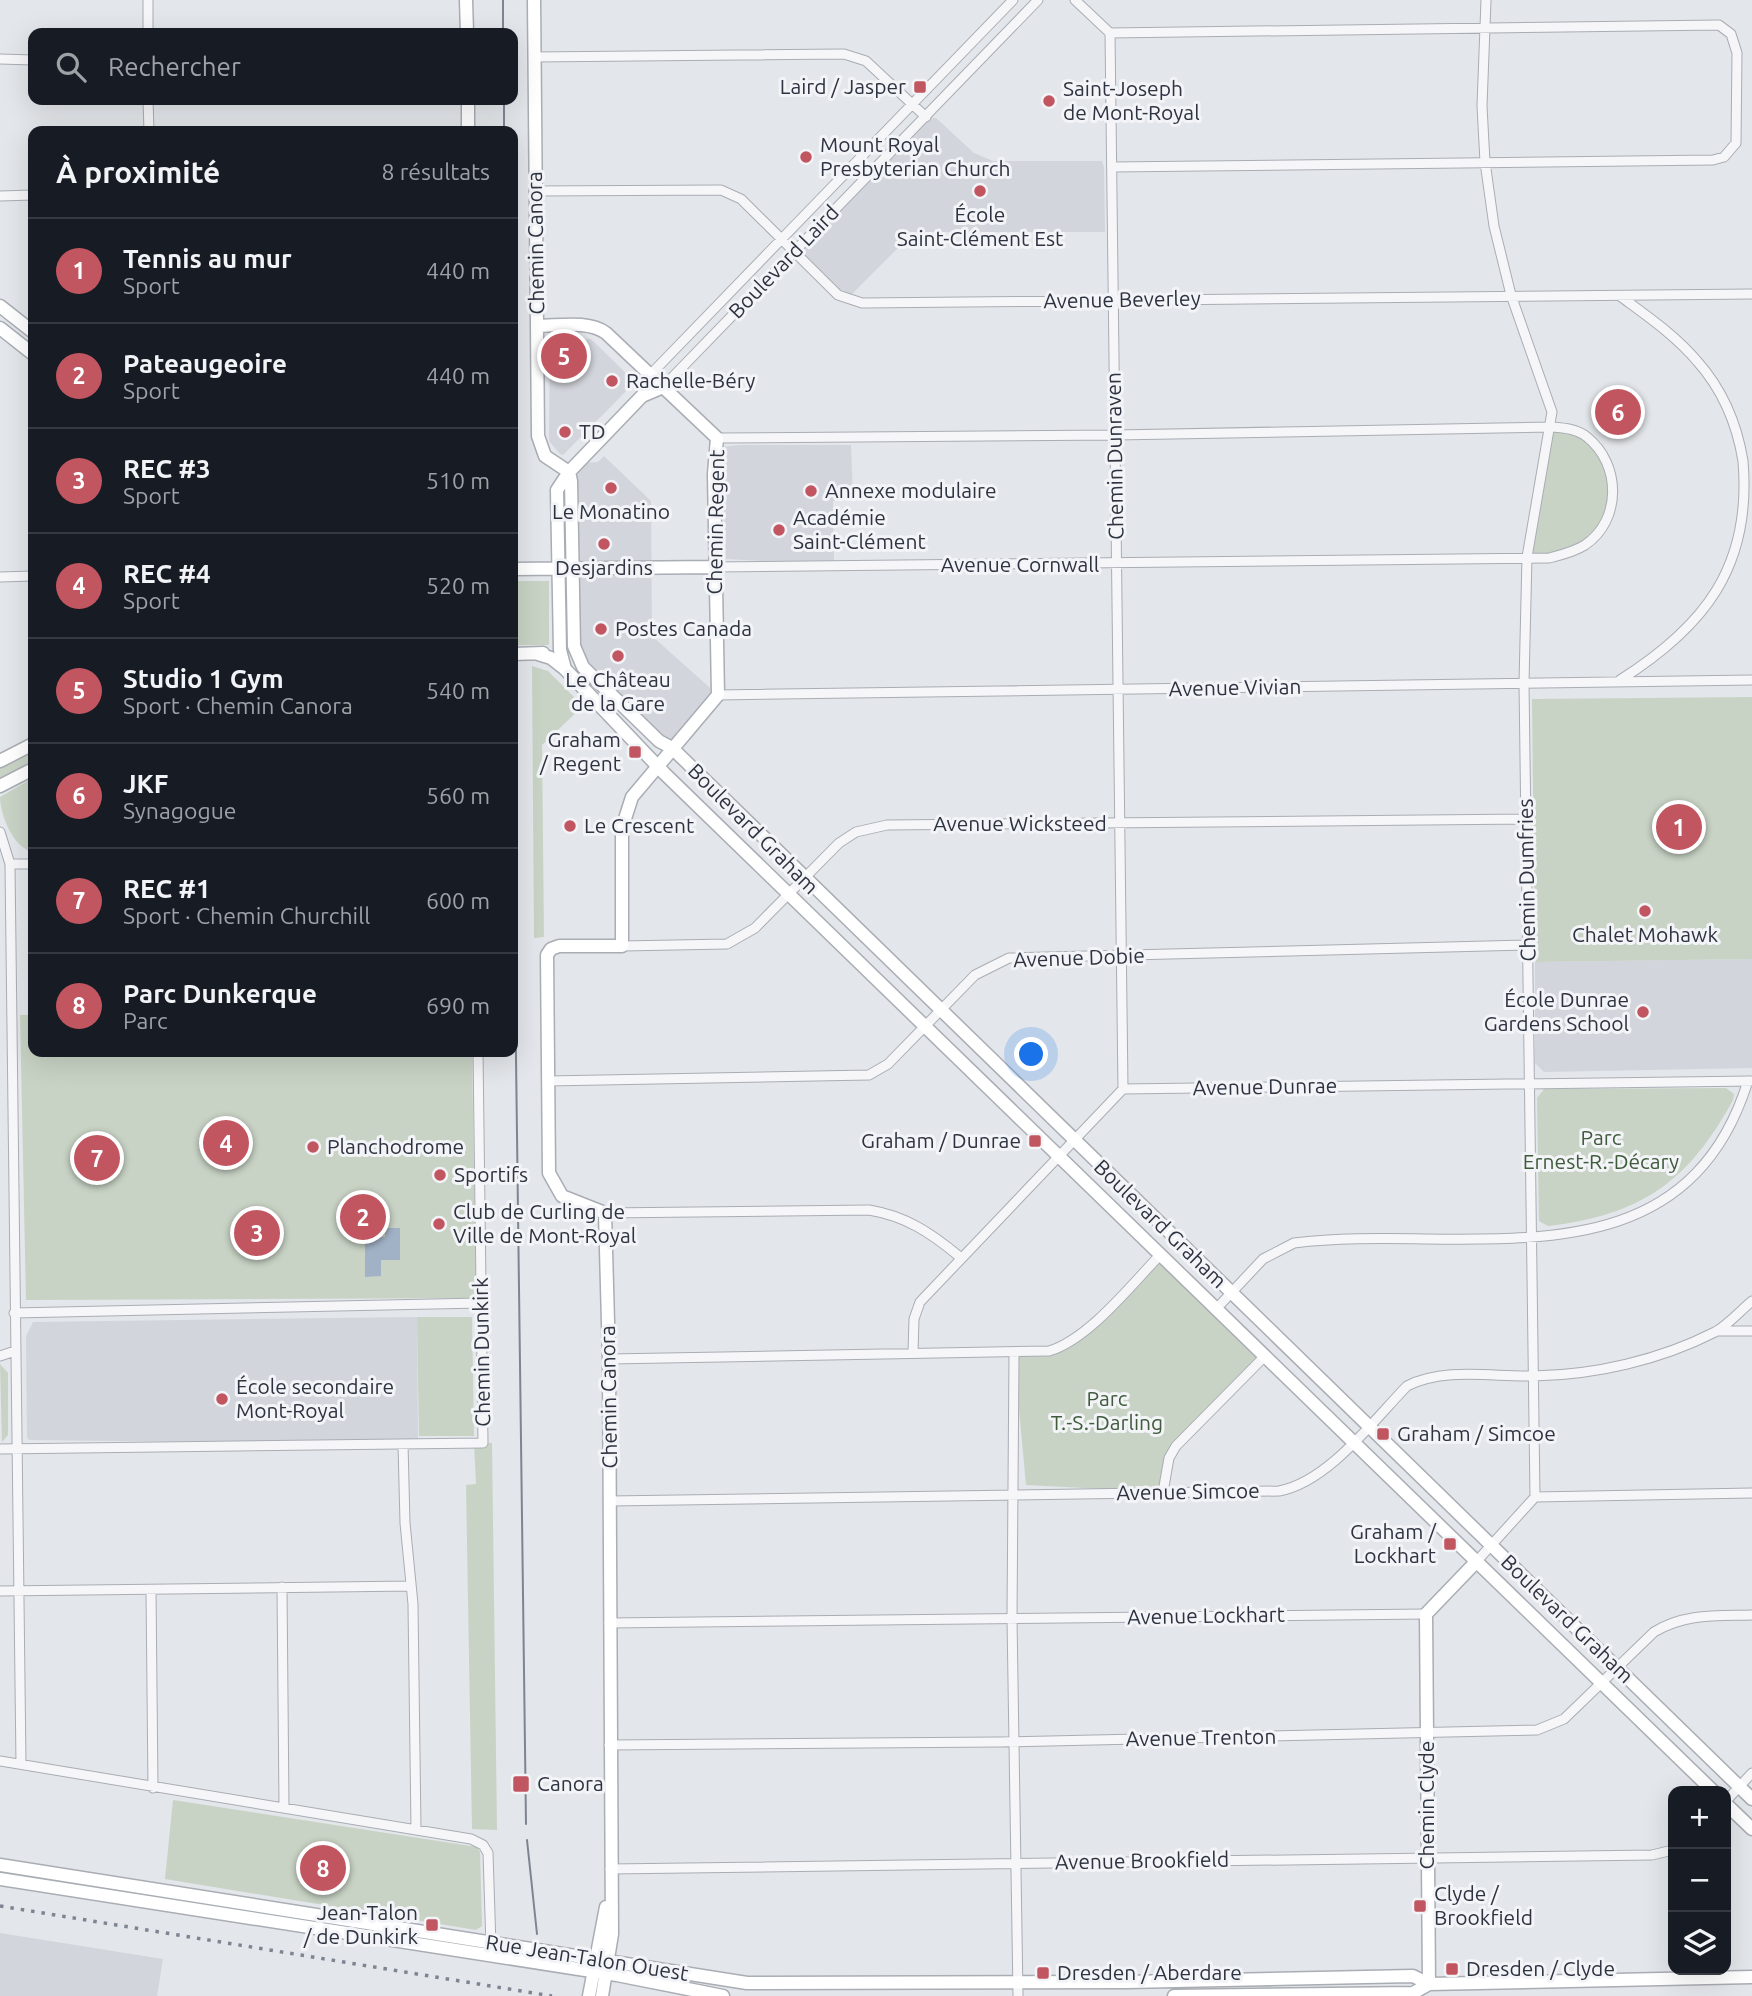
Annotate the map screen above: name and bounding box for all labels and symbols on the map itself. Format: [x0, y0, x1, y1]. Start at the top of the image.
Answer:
place label: Laird / Jasper [780, 74, 906, 98]
place label: Saint-Joseph de Mont-Royal [1063, 76, 1200, 124]
marker: Laird / Jasper [912, 79, 928, 95]
marker: Saint-Joseph de Mont-Royal [1041, 93, 1057, 109]
place label: Mount Royal Presbyterian Church [820, 132, 1011, 180]
marker: Mount Royal Presbyterian Church [798, 149, 814, 165]
street label: Chemin Canora [522, 171, 548, 315]
marker: École Saint-Clément Est [972, 183, 988, 199]
street label: Boulevard Laird [723, 200, 843, 323]
place label: École Saint-Clément Est [897, 202, 1063, 250]
street label: Avenue Beverley [1043, 286, 1201, 312]
pin: 5 [541, 330, 587, 382]
place label: Rachelle-Béry [626, 368, 755, 392]
street label: Chemin Dunraven [1101, 372, 1127, 540]
marker: Rachelle-Béry [604, 373, 620, 389]
pin: 6 [1595, 386, 1641, 438]
place label: TD [579, 419, 606, 443]
marker: TD [557, 424, 573, 440]
street label: Chemin Regent [702, 449, 728, 595]
place label: Annexe modulaire [825, 478, 997, 502]
marker: Le Monatino [603, 480, 619, 496]
marker: Annexe modulaire [803, 483, 819, 499]
place label: Le Monatino [552, 499, 670, 523]
place label: Académie Saint-Clément [793, 505, 926, 553]
marker: Académie Saint-Clément [771, 522, 787, 538]
marker: Desjardins [596, 536, 612, 552]
street label: Avenue Cornwall [941, 552, 1099, 576]
place label: Desjardins [555, 555, 653, 579]
place label: Postes Canada [615, 616, 752, 640]
marker: Postes Canada [593, 621, 609, 637]
marker: Le Château de la Gare [610, 648, 626, 664]
place label: Le Château de la Gare [565, 667, 671, 715]
street label: Avenue Vivian [1168, 674, 1302, 700]
place label: Graham / Regent [539, 727, 621, 775]
marker: Graham / Regent [627, 744, 643, 760]
street label: Boulevard Graham [684, 758, 824, 898]
street label: Chemin Dumfries [1513, 798, 1539, 962]
pin: 1 [1656, 801, 1702, 853]
street label: Avenue Wicksteed [933, 811, 1107, 835]
place label: Le Crescent [584, 813, 694, 837]
marker: Le Crescent [562, 818, 578, 834]
marker: Chalet Mohawk [1637, 903, 1653, 919]
place label: Chalet Mohawk [1572, 922, 1718, 946]
street label: Avenue Dobie [1013, 943, 1145, 971]
place label: École Dunrae Gardens School [1484, 987, 1629, 1035]
marker: École Dunrae Gardens School [1635, 1004, 1651, 1020]
your location [1014, 1037, 1048, 1071]
street label: Avenue Dunrae [1192, 1073, 1338, 1099]
pin: 4 [203, 1117, 249, 1169]
park label: Parc Ernest-R.-Décary [1523, 1125, 1679, 1173]
place label: Graham / Dunrae [861, 1128, 1021, 1152]
pin: 7 [74, 1132, 120, 1184]
marker: Graham / Dunrae [1027, 1133, 1043, 1149]
place label: Planchodrome [327, 1134, 464, 1158]
marker: Planchodrome [305, 1139, 321, 1155]
street label: Boulevard Graham [1090, 1154, 1232, 1292]
place label: Sportifs [454, 1162, 528, 1186]
marker: Sportifs [432, 1167, 448, 1183]
pin: 2 [340, 1191, 386, 1243]
place label: Club de Curling de Ville de Mont-Royal [453, 1199, 636, 1247]
pin: 3 [234, 1207, 280, 1259]
marker: Club de Curling de Ville de Mont-Royal [431, 1216, 447, 1232]
street label: Chemin Dunkirk [468, 1277, 494, 1427]
street label: Chemin Canora [595, 1325, 621, 1469]
place label: École secondaire Mont-Royal [236, 1374, 394, 1422]
park label: Parc T.-S.-Darling [1051, 1386, 1163, 1434]
marker: École secondaire Mont-Royal [214, 1391, 230, 1407]
place label: Graham / Simcoe [1397, 1421, 1556, 1445]
marker: Graham / Simcoe [1375, 1426, 1391, 1442]
street label: Avenue Simcoe [1116, 1478, 1260, 1504]
place label: Graham / Lockhart [1350, 1519, 1437, 1567]
marker: Graham / Lockhart [1442, 1536, 1458, 1552]
street label: Boulevard Graham [1497, 1549, 1639, 1687]
street label: Avenue Lockhart [1127, 1602, 1285, 1628]
street label: Avenue Trenton [1126, 1724, 1276, 1750]
street label: Chemin Clyde [1414, 1741, 1438, 1869]
place label: Canora [537, 1771, 604, 1795]
marker: Canora [511, 1774, 531, 1794]
pin: 8 [300, 1842, 346, 1894]
street label: Avenue Brookfield [1055, 1846, 1229, 1874]
place label: Clyde / Brookfield [1434, 1881, 1533, 1929]
marker: Clyde / Brookfield [1412, 1898, 1428, 1914]
place label: Jean-Talon / de Dunkirk [303, 1900, 418, 1948]
marker: Jean-Talon / de Dunkirk [424, 1917, 440, 1933]
street label: Rue Jean-Talon Ouest [484, 1929, 690, 1985]
place label: Dresden / Clyde [1466, 1956, 1615, 1980]
place label: Dresden / Aberdare [1057, 1960, 1242, 1984]
marker: Dresden / Clyde [1444, 1961, 1460, 1977]
marker: Dresden / Aberdare [1035, 1965, 1051, 1981]

